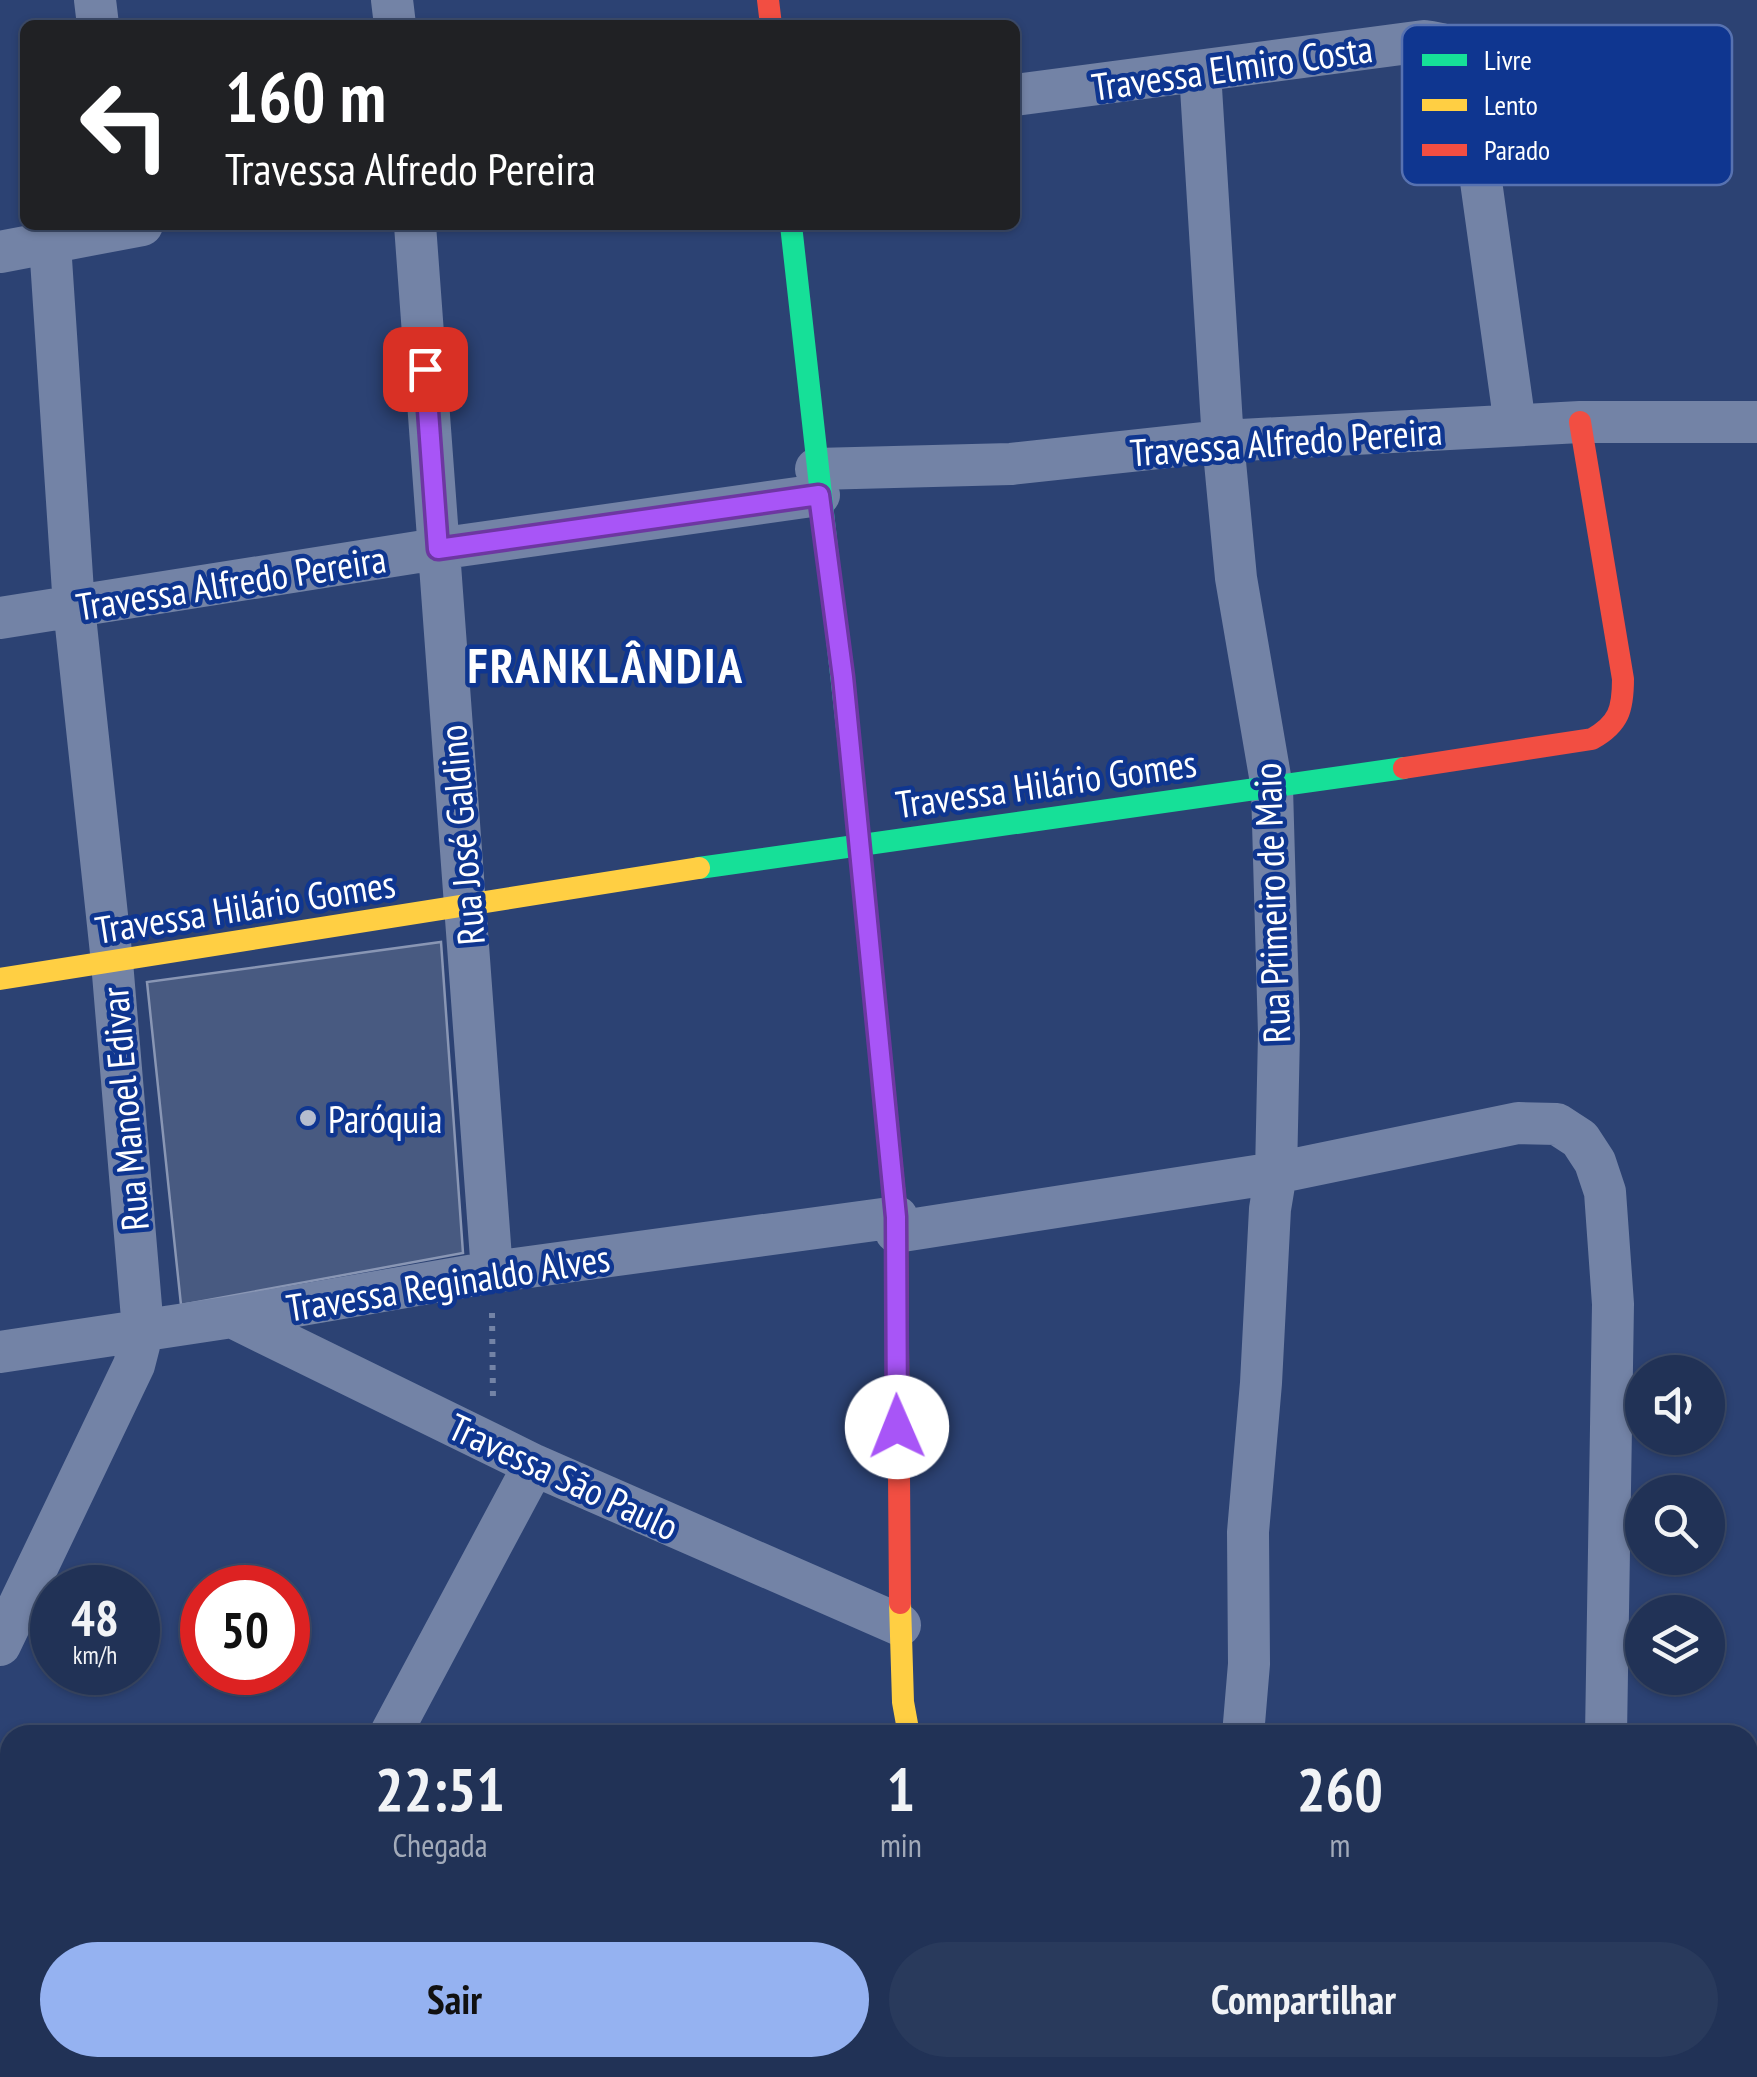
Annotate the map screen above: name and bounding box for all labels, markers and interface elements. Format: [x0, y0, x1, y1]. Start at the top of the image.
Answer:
street label: Travessa Elmiro Costa [1088, 23, 1376, 111]
legend [1402, 25, 1732, 185]
text: Livre [1484, 41, 1532, 78]
text: 160 m [225, 51, 386, 141]
icon: left [60, 60, 190, 190]
text: Lento [1484, 86, 1538, 123]
text: Parado [1484, 131, 1550, 168]
text: Travessa Alfredo Pereira [225, 139, 596, 197]
pin [383, 327, 468, 412]
icon: arrive [398, 342, 453, 397]
street label: Travessa Alfredo Pereira [1128, 406, 1444, 476]
street label: Travessa Alfredo Pereira [73, 533, 389, 631]
district label: FRANKLÂNDIA [467, 634, 745, 696]
street label: Rua José Galdino [427, 723, 495, 947]
street label: Travessa Hilário Gomes [893, 738, 1199, 828]
street label: Rua Primeiro de Maio [1242, 762, 1300, 1044]
street label: Travessa Hilário Gomes [92, 858, 398, 954]
street label: Rua Manoel Edivar [89, 985, 159, 1233]
place label: Paróquia [328, 1094, 443, 1143]
marker: Paróquia [297, 1107, 319, 1129]
street label: Travessa Reginaldo Alves [283, 1232, 613, 1332]
map controls [1625, 1355, 1725, 1695]
button: sound [1625, 1355, 1725, 1455]
position arrow [845, 1375, 949, 1479]
street label: Travessa São Paulo [441, 1401, 687, 1551]
button: search [1625, 1475, 1725, 1575]
speed limit sign: 50 [180, 1565, 310, 1695]
text: 48 [71, 1585, 119, 1650]
button: layers [1625, 1595, 1725, 1695]
text: km/h [73, 1639, 117, 1671]
text: 22:51 [375, 1750, 505, 1828]
text: 1 [887, 1750, 915, 1828]
text: 260 [1297, 1750, 1383, 1828]
text: Chegada [392, 1824, 487, 1866]
text: min [880, 1824, 922, 1866]
text: m [1329, 1824, 1350, 1866]
button: Sair [40, 1942, 869, 2057]
button: Compartilhar [889, 1942, 1718, 2057]

